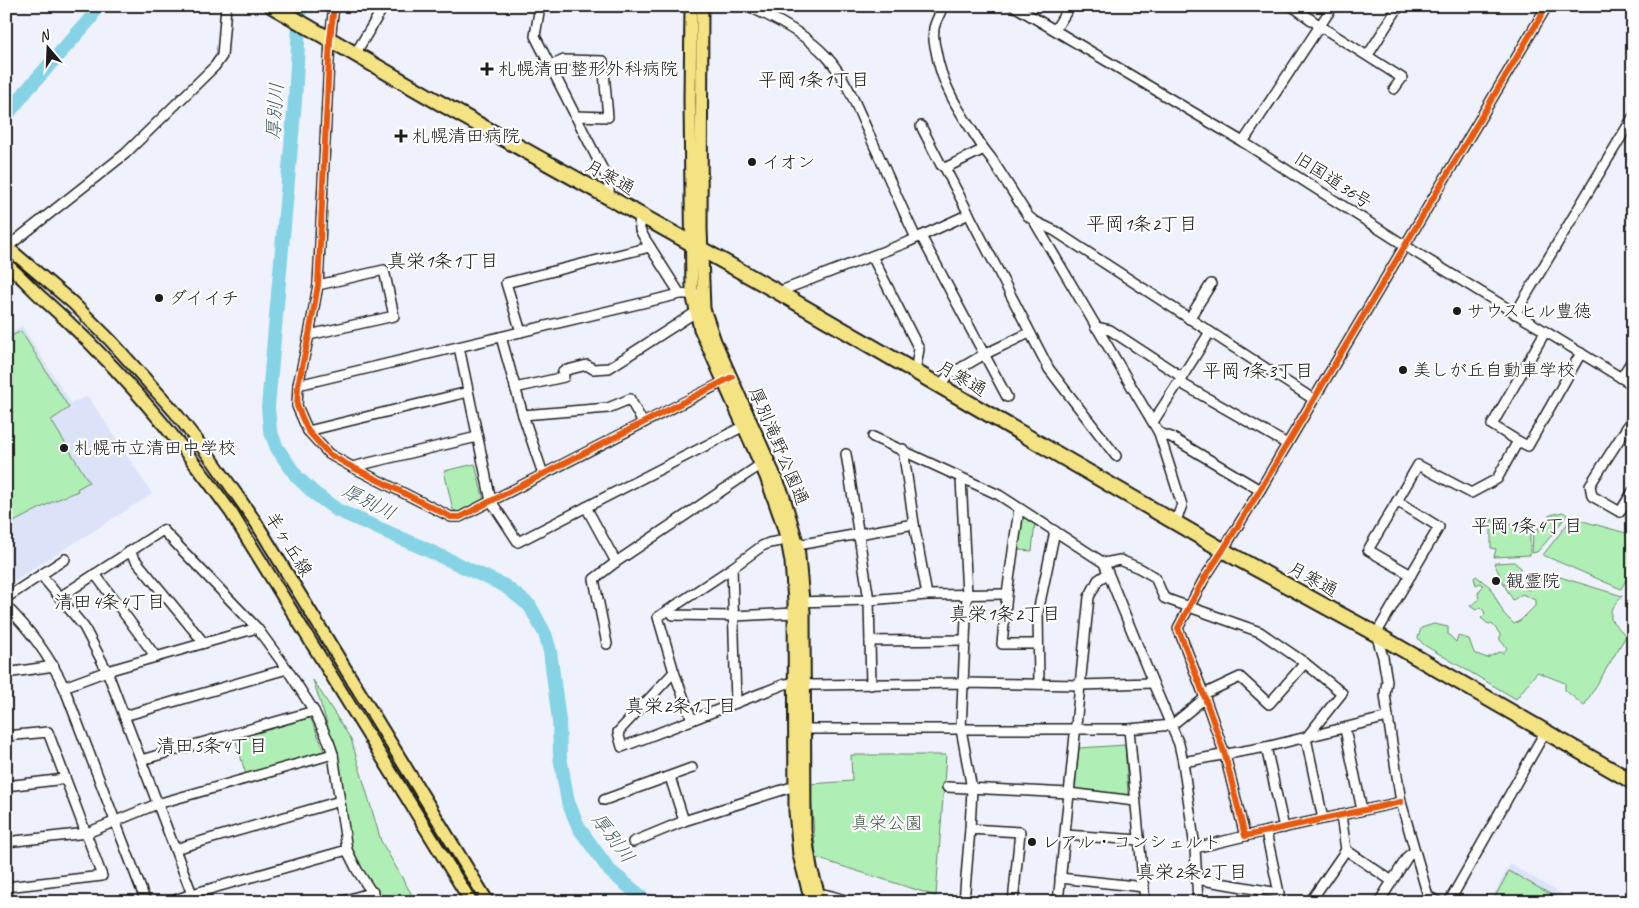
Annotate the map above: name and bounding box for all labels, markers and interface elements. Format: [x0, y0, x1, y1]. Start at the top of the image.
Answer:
north arrow [22, 22, 72, 72]
text: N [37, 26, 53, 46]
place label: 札幌清田整形外科病院 [498, 58, 678, 80]
marker: 札幌清田整形外科病院 [480, 62, 494, 76]
district label: 平岡1条1丁目 [758, 68, 870, 92]
water label: 厚別川 [261, 82, 289, 140]
place label: 札幌清田病院 [412, 125, 520, 147]
marker: 札幌清田病院 [394, 129, 408, 143]
street label: 旧国道36号 [1290, 147, 1376, 213]
place label: イオン [762, 151, 815, 173]
street label: 月寒通 [581, 154, 639, 200]
marker: イオン [746, 156, 758, 168]
district label: 平岡1条2丁目 [1086, 212, 1198, 236]
district label: 真栄1条1丁目 [387, 249, 499, 273]
place label: ダイイチ [169, 287, 239, 309]
marker: ダイイチ [153, 292, 165, 304]
place label: サウスヒル豊徳 [1467, 300, 1592, 322]
marker: サウスヒル豊徳 [1451, 305, 1463, 317]
street label: 月寒通 [933, 355, 991, 401]
district label: 平岡1条3丁目 [1202, 359, 1314, 383]
place label: 美しが丘自動車学校 [1413, 359, 1575, 381]
marker: 美しが丘自動車学校 [1397, 364, 1409, 376]
street label: 厚別滝野公園通 [744, 384, 814, 508]
place label: 札幌市立清田中学校 [74, 437, 236, 459]
marker: 札幌市立清田中学校 [58, 442, 70, 454]
water label: 厚別川 [338, 478, 400, 526]
street label: 羊ヶ丘線 [261, 508, 317, 580]
district label: 平岡1条4丁目 [1471, 514, 1583, 538]
street label: 月寒通 [1284, 556, 1342, 602]
place label: 観霊院 [1506, 570, 1560, 592]
marker: 観霊院 [1490, 575, 1502, 587]
district label: 清田4条4丁目 [54, 590, 166, 614]
district label: 真栄1条2丁目 [949, 602, 1061, 626]
district label: 真栄2条1丁目 [625, 694, 737, 718]
district label: 清田5条4丁目 [156, 734, 268, 758]
water label: 厚別川 [586, 808, 640, 868]
park label: 真栄公園 [851, 812, 923, 834]
place label: レアル・コンシェルト [1042, 831, 1221, 853]
marker: レアル・コンシェルト [1026, 836, 1038, 848]
district label: 真栄2条2丁目 [1136, 860, 1248, 884]

